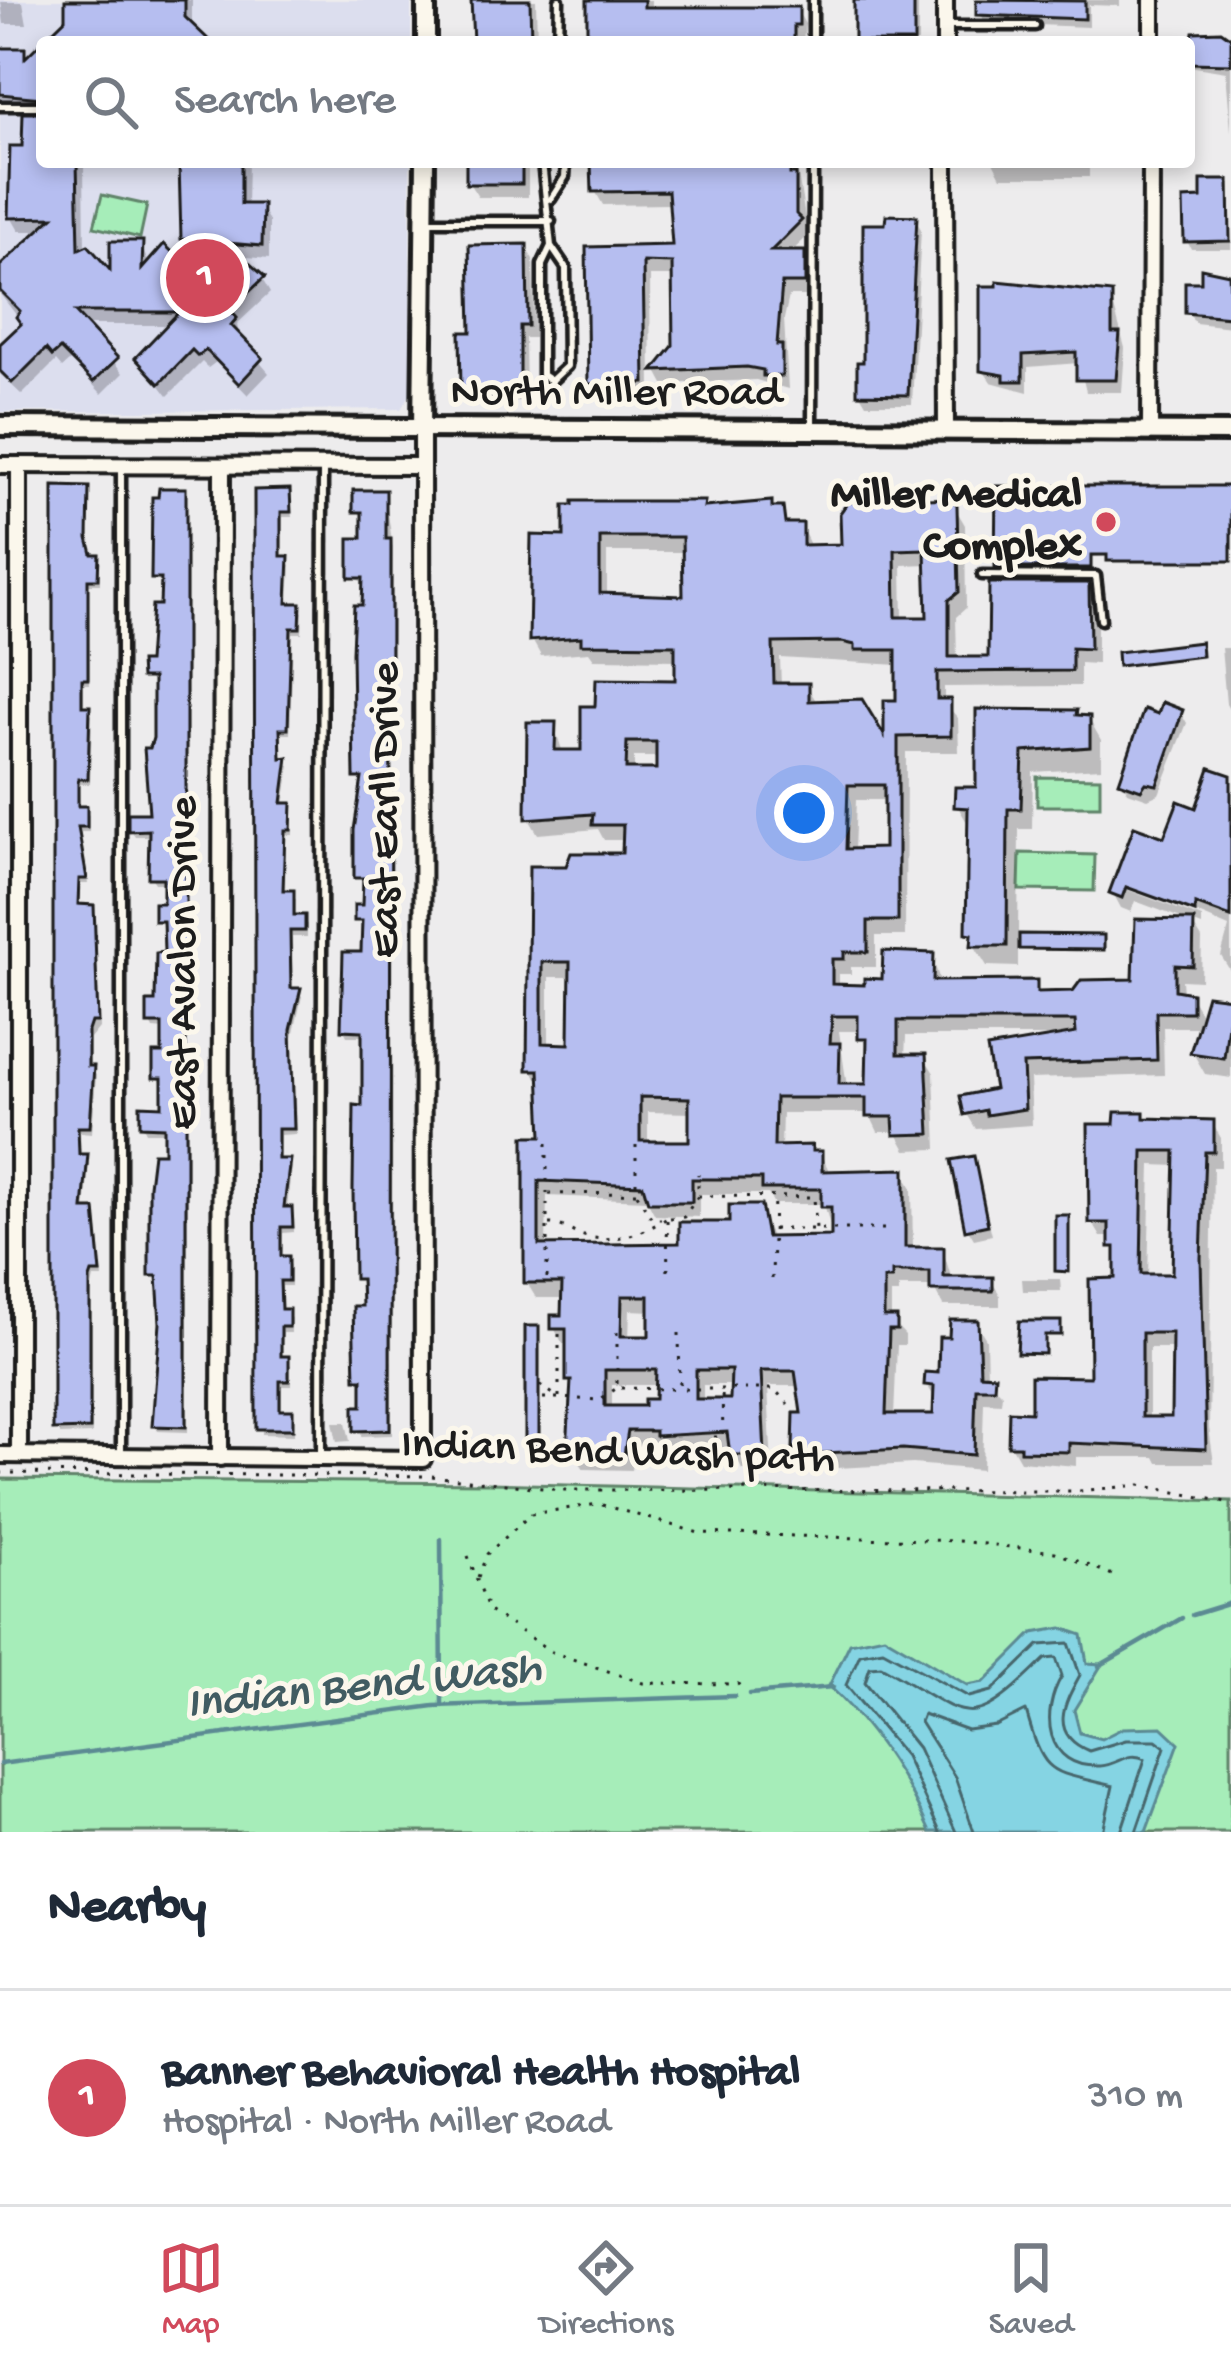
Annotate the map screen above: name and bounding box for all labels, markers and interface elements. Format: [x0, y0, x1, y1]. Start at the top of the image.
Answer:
search box [36, 36, 1195, 168]
icon: search [78, 69, 144, 135]
text: Search here [174, 76, 396, 129]
pin: 1 [166, 233, 244, 323]
street label: North Miller Road [451, 368, 785, 421]
place label: Miller Medical Complex [831, 470, 1082, 575]
marker: Miller Medical Complex [1093, 509, 1119, 535]
street label: East Earll Drive [361, 661, 414, 958]
your location [774, 783, 834, 843]
street label: East Avalon Drive [159, 796, 212, 1130]
street label: Indian Bend Wash path [400, 1420, 836, 1488]
water label: Indian Bend Wash [184, 1642, 545, 1736]
text: Nearby [48, 1880, 206, 1940]
text: Banner Behavioral Health Hospital [162, 2048, 800, 2101]
text: 1 [79, 2075, 95, 2121]
text: 310 m [1088, 2075, 1183, 2121]
text: Hospital · North Miller Road [162, 2101, 610, 2147]
tab: Map [158, 2235, 224, 2345]
tab: Directions [539, 2235, 673, 2345]
tab: Saved [989, 2235, 1073, 2345]

